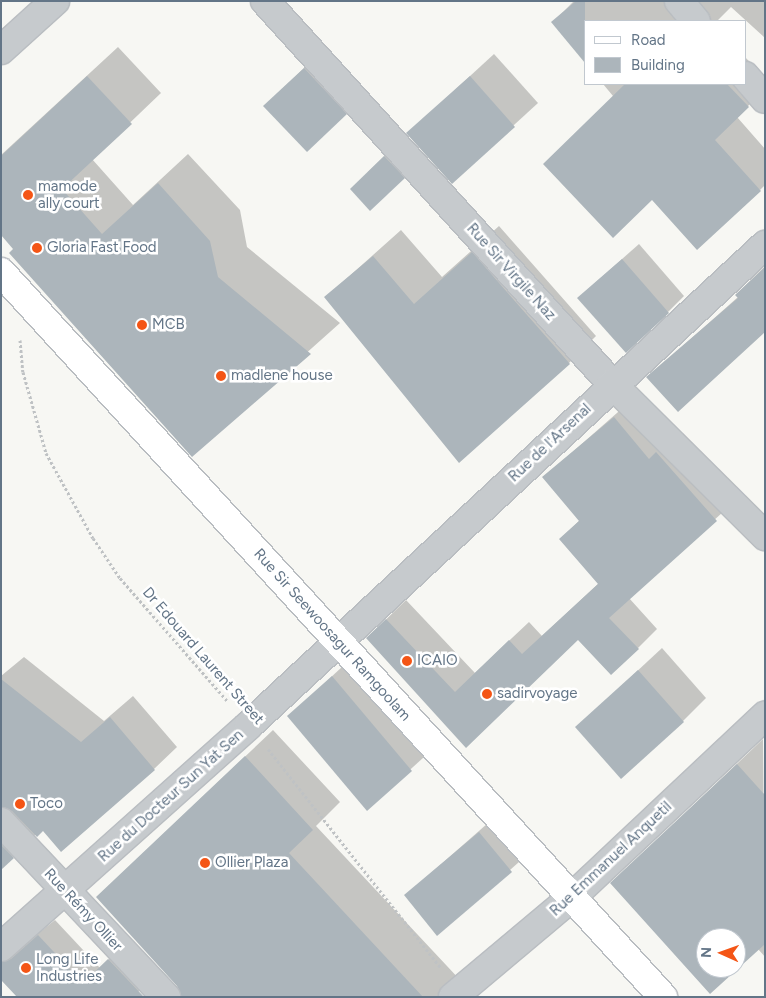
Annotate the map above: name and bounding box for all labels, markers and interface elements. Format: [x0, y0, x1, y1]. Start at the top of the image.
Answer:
legend [584, 20, 746, 85]
text: Road [631, 31, 666, 49]
text: Building [631, 56, 685, 74]
place label: mamode ally court [38, 177, 100, 212]
marker: mamode ally court [22, 189, 34, 201]
street label: Rue Sir Virgile Naz [463, 220, 559, 324]
place label: Gloria Fast Food [47, 239, 157, 257]
marker: Gloria Fast Food [31, 242, 43, 254]
place label: MCB [152, 316, 185, 334]
marker: MCB [136, 319, 148, 331]
place label: madlene house [231, 367, 333, 385]
marker: madlene house [215, 370, 227, 382]
street label: Rue de l'Arsenal [505, 400, 595, 486]
street label: Rue Sir Seewoosagur Ramgoolam [250, 545, 414, 725]
street label: Dr Edouard Laurent Street [139, 584, 267, 728]
place label: ICAIO [417, 652, 458, 670]
marker: ICAIO [401, 655, 413, 667]
place label: sadirvoyage [497, 685, 577, 703]
marker: sadirvoyage [481, 688, 493, 700]
street label: Rue du Docteur Sun Yat Sen [95, 726, 247, 866]
place label: Toco [30, 795, 63, 813]
marker: Toco [14, 798, 26, 810]
street label: Rue Emmanuel Anquetil [546, 798, 676, 920]
place label: Ollier Plaza [215, 854, 288, 872]
marker: Ollier Plaza [199, 857, 211, 869]
street label: Rue Rémy Ollier [40, 865, 126, 955]
north arrow [696, 928, 746, 978]
text: N [698, 947, 715, 958]
place label: Long Life Industries [36, 950, 102, 985]
marker: Long Life Industries [20, 962, 32, 974]

